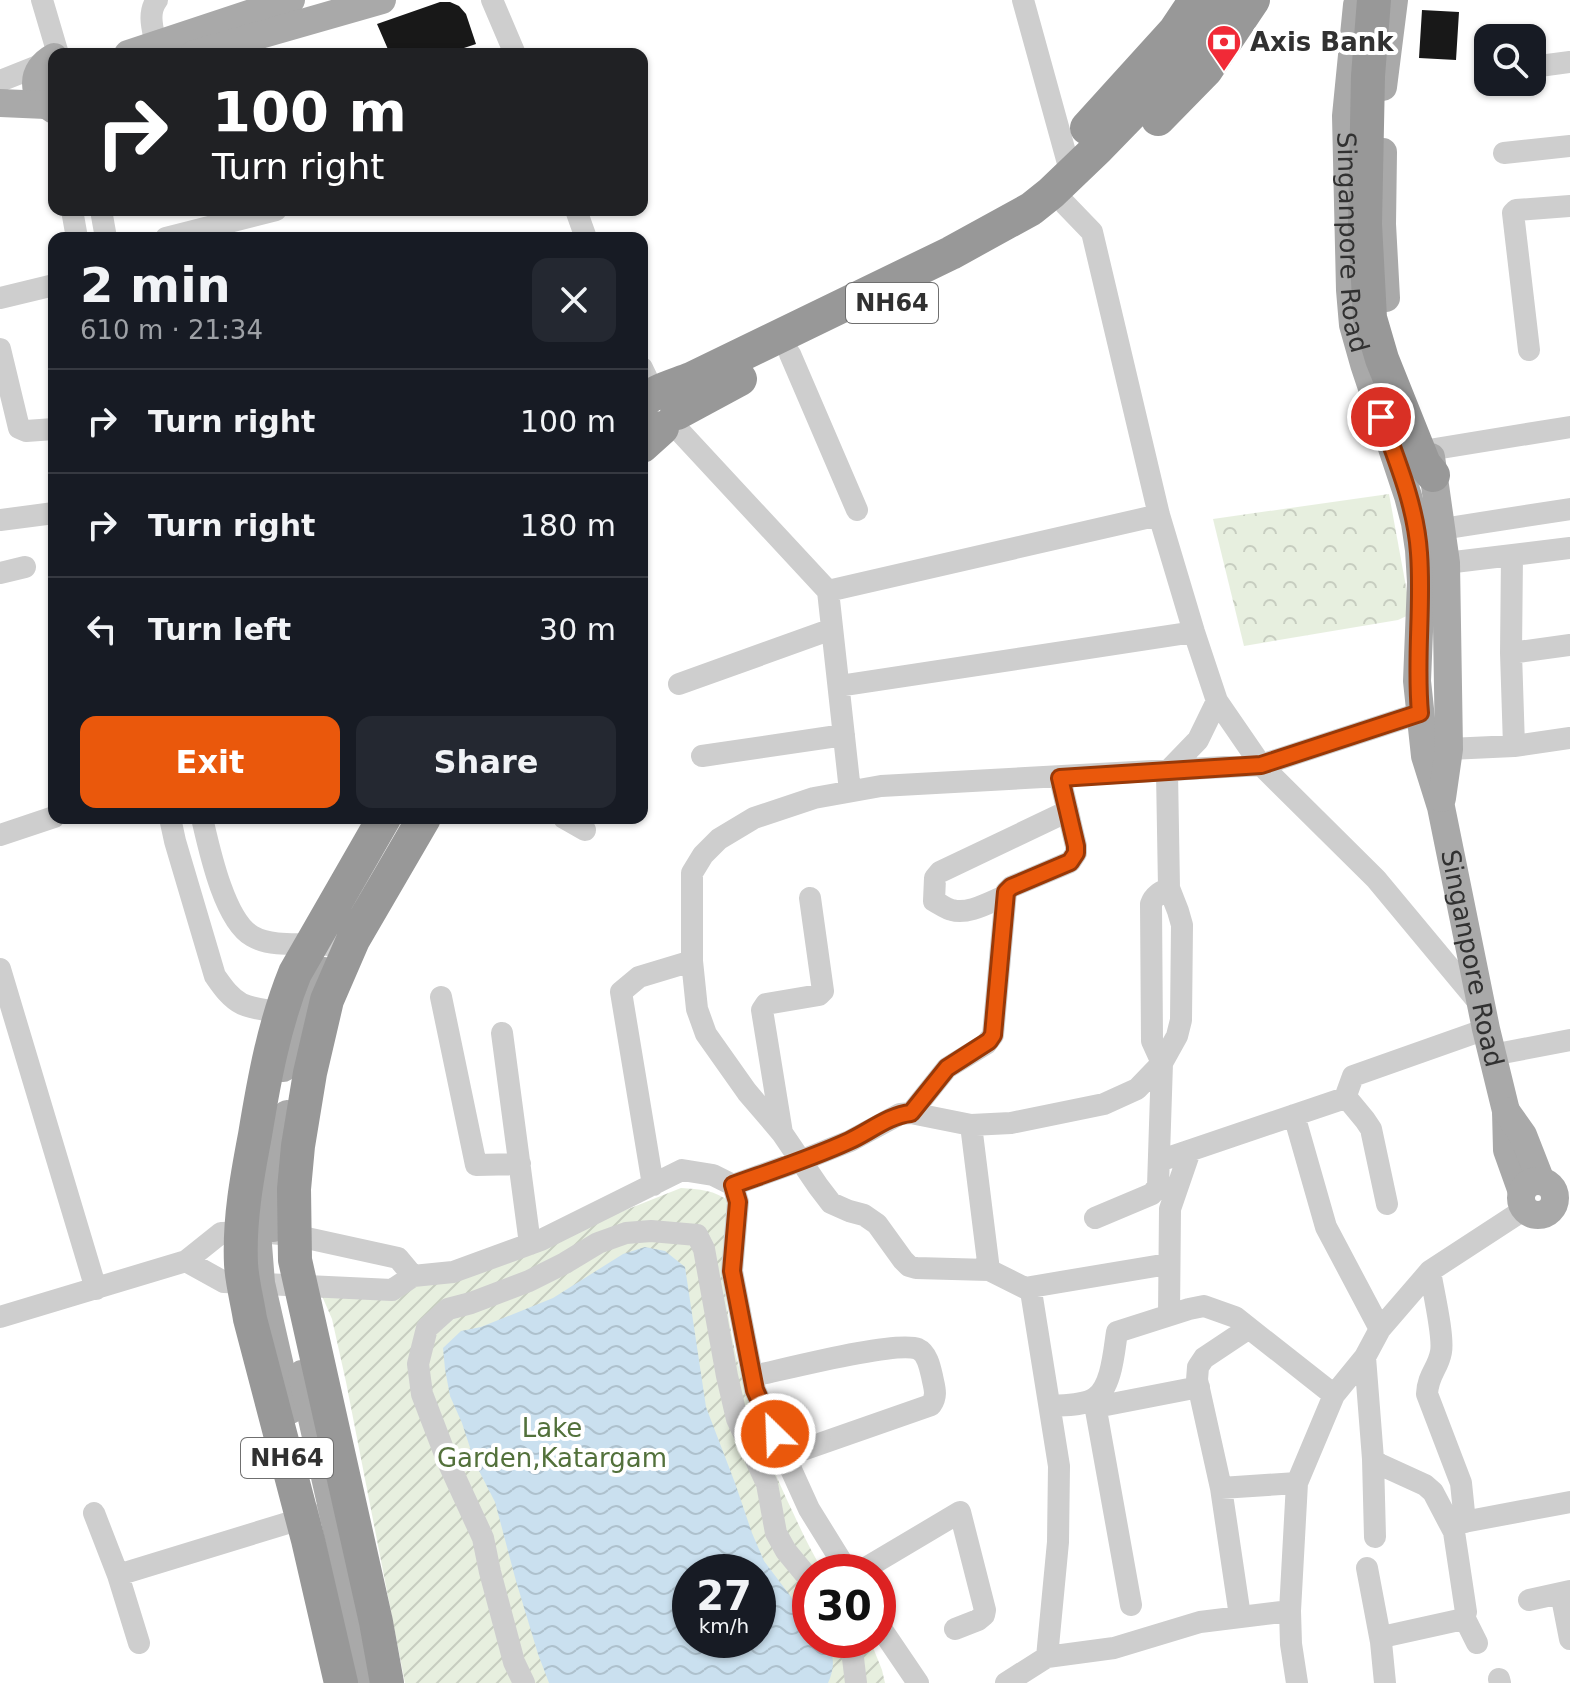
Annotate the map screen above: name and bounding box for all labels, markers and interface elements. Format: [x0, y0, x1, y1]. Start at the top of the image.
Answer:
bank icon: Axis Bank [1205, 23, 1243, 73]
map controls [1474, 24, 1546, 96]
button: search [1474, 24, 1546, 96]
place label: Axis Bank [1250, 27, 1394, 57]
text: 100 m [212, 79, 407, 144]
icon: right [80, 80, 184, 184]
street label: Singanpore Road [1331, 131, 1375, 356]
text: Turn right [212, 146, 384, 187]
text: 2 min [80, 257, 231, 313]
button: close [532, 258, 616, 342]
road number: NH64 [846, 283, 938, 323]
text: 610 m · 21:34 [80, 315, 263, 345]
pin [1347, 383, 1415, 451]
icon: arrive [1359, 395, 1403, 439]
icon: right [80, 399, 124, 443]
text: Turn right [148, 404, 315, 439]
text: 100 m [520, 404, 616, 439]
icon: right [80, 503, 124, 547]
text: Turn right [148, 508, 315, 543]
text: 180 m [520, 508, 616, 543]
icon: left [80, 607, 124, 651]
text: Turn left [148, 612, 291, 647]
text: 30 m [539, 612, 616, 647]
button: Exit [80, 716, 340, 808]
button: Share [356, 716, 616, 808]
street label: Singanpore Road [1435, 847, 1510, 1070]
position arrow [733, 1392, 817, 1476]
park label: Lake Garden,Katargam [437, 1413, 667, 1473]
road number: NH64 [241, 1438, 333, 1478]
speed limit sign: 30 [792, 1554, 896, 1658]
text: 27 [696, 1573, 752, 1619]
text: km/h [699, 1614, 749, 1638]

